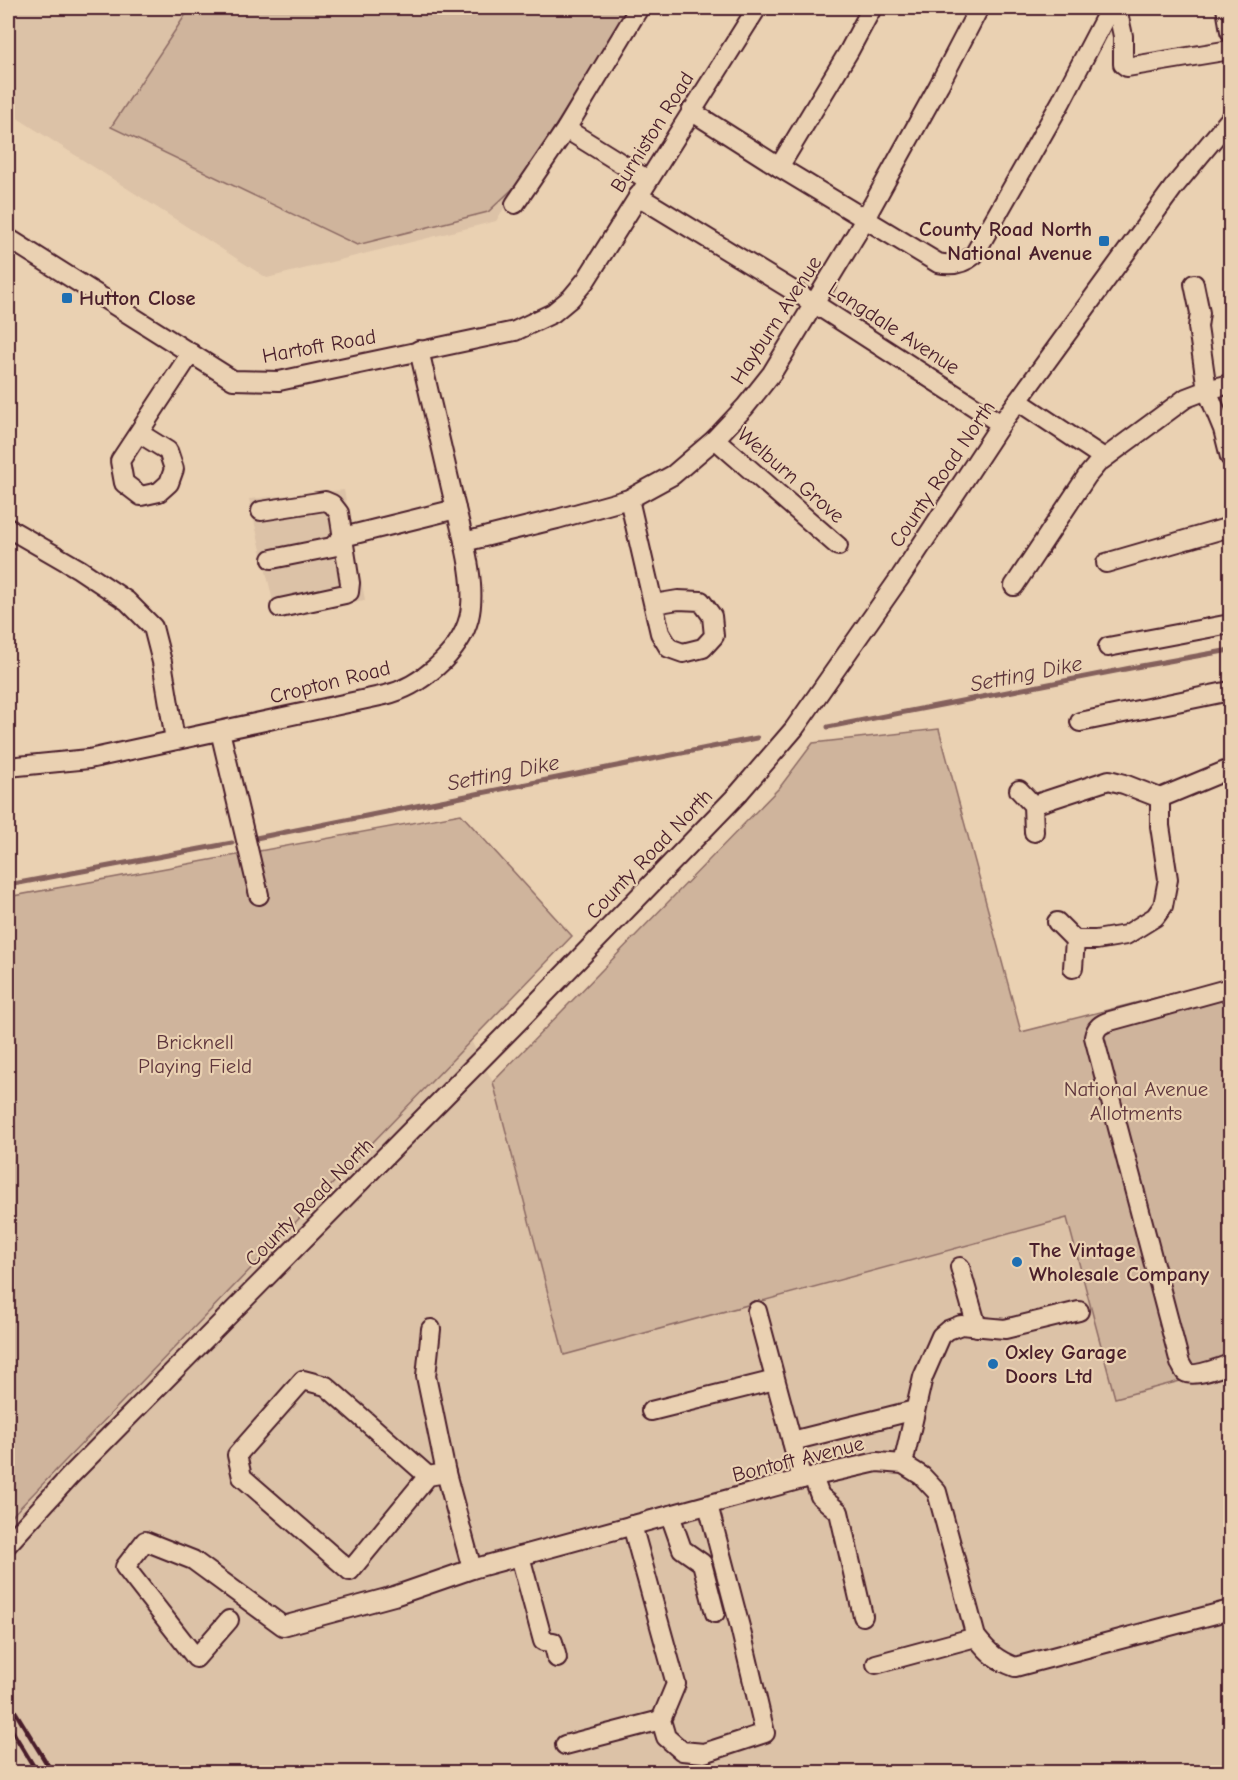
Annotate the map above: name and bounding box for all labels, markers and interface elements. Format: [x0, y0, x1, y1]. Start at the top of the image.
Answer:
street label: Burniston Road [605, 67, 699, 197]
place label: County Road North National Avenue [919, 217, 1092, 265]
marker: County Road North National Avenue [1097, 234, 1111, 248]
street label: Hayburn Avenue [726, 251, 826, 389]
street label: Langdale Avenue [824, 277, 964, 379]
place label: Hutton Close [79, 286, 196, 310]
marker: Hutton Close [60, 291, 74, 305]
street label: Hartoft Road [260, 324, 378, 368]
street label: County Road North [884, 396, 1000, 552]
street label: Welburn Grove [733, 422, 849, 528]
water label: Setting Dike [968, 650, 1084, 698]
street label: Cropton Road [267, 655, 393, 709]
water label: Setting Dike [445, 749, 561, 797]
street label: County Road North [581, 784, 717, 924]
park label: Bricknell Playing Field [138, 1030, 252, 1078]
park label: National Avenue Allotments [1064, 1077, 1208, 1125]
street label: County Road North [240, 1133, 378, 1271]
place label: The Vintage Wholesale Company [1029, 1238, 1210, 1286]
marker: The Vintage Wholesale Company [1010, 1255, 1024, 1269]
place label: Oxley Garage Doors Ltd [1005, 1340, 1127, 1388]
marker: Oxley Garage Doors Ltd [986, 1357, 1000, 1371]
street label: Bontoft Avenue [730, 1431, 866, 1487]

